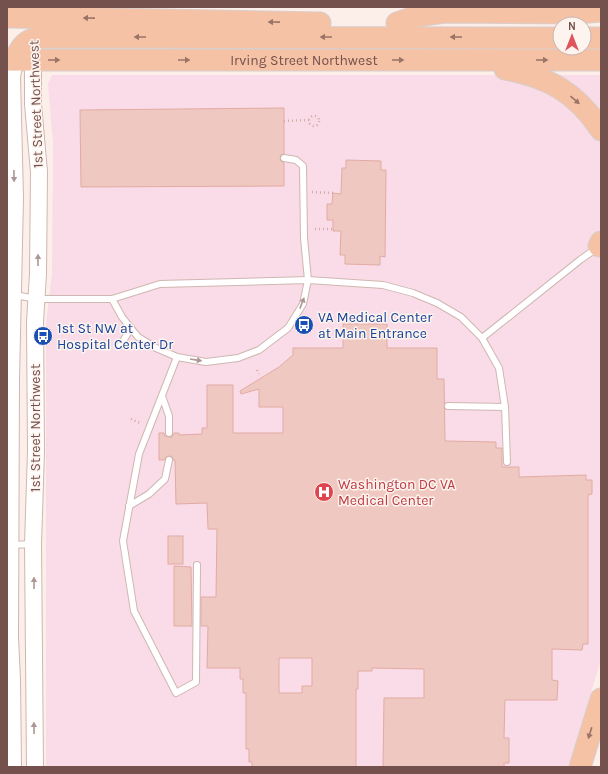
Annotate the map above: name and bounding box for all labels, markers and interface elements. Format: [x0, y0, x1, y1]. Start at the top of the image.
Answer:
one-way arrow [82, 15, 95, 21]
north arrow [552, 16, 592, 56]
one-way arrow [267, 19, 280, 25]
text: N [568, 20, 576, 33]
one-way arrow [133, 34, 146, 40]
one-way arrow [319, 34, 332, 40]
one-way arrow [449, 34, 462, 40]
street label: 1st Street Northwest [25, 40, 47, 168]
street label: Irving Street Northwest [230, 52, 378, 69]
one-way arrow [48, 57, 61, 63]
one-way arrow [178, 57, 191, 63]
one-way arrow [392, 57, 405, 63]
one-way arrow [536, 57, 549, 63]
one-way arrow [570, 95, 581, 104]
one-way arrow [11, 170, 17, 183]
one-way arrow [35, 253, 41, 266]
one-way arrow [299, 297, 305, 309]
place label: VA Medical Center at Main Entrance [318, 309, 433, 342]
bus stop icon: VA Medical Center at Main Entrance [293, 314, 315, 336]
place label: 1st St NW at Hospital Center Dr [57, 320, 174, 353]
bus stop icon: 1st St NW at Hospital Center Dr [32, 325, 54, 347]
one-way arrow [190, 357, 202, 363]
street label: 1st Street Northwest [27, 364, 44, 492]
place label: Washington DC VA Medical Center [338, 476, 455, 509]
hospital icon: Washington DC VA Medical Center [313, 481, 335, 503]
one-way arrow [31, 576, 37, 589]
one-way arrow [31, 721, 37, 734]
one-way arrow [587, 727, 593, 739]

